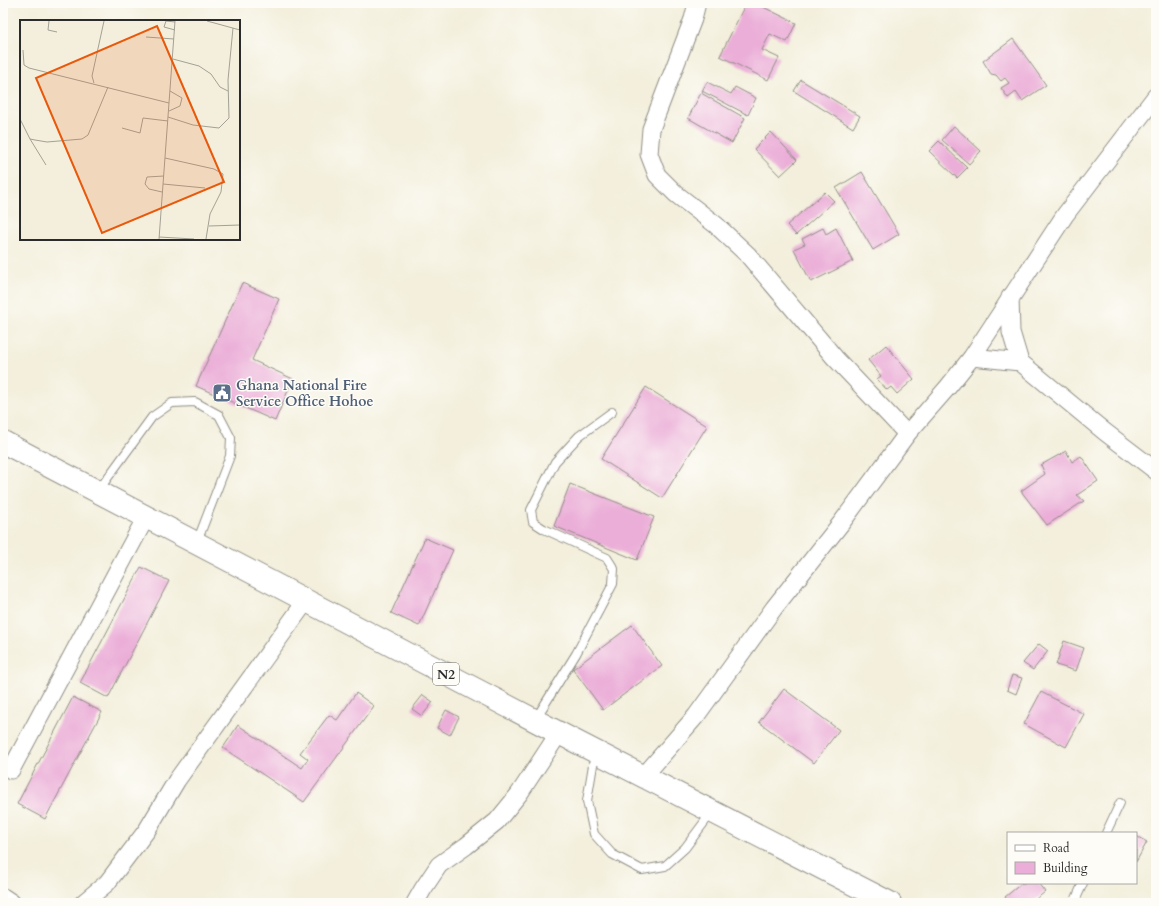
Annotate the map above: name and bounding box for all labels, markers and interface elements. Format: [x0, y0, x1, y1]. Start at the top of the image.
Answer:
inset map [20, 20, 240, 240]
place label: Ghana National Fire Service Office Hohoe [236, 376, 373, 411]
public building icon: Ghana National Fire Service Office Hohoe [211, 382, 233, 404]
road number: N2 [433, 663, 459, 685]
legend [1007, 832, 1137, 884]
text: Road [1043, 840, 1070, 856]
text: Building [1043, 860, 1088, 876]

